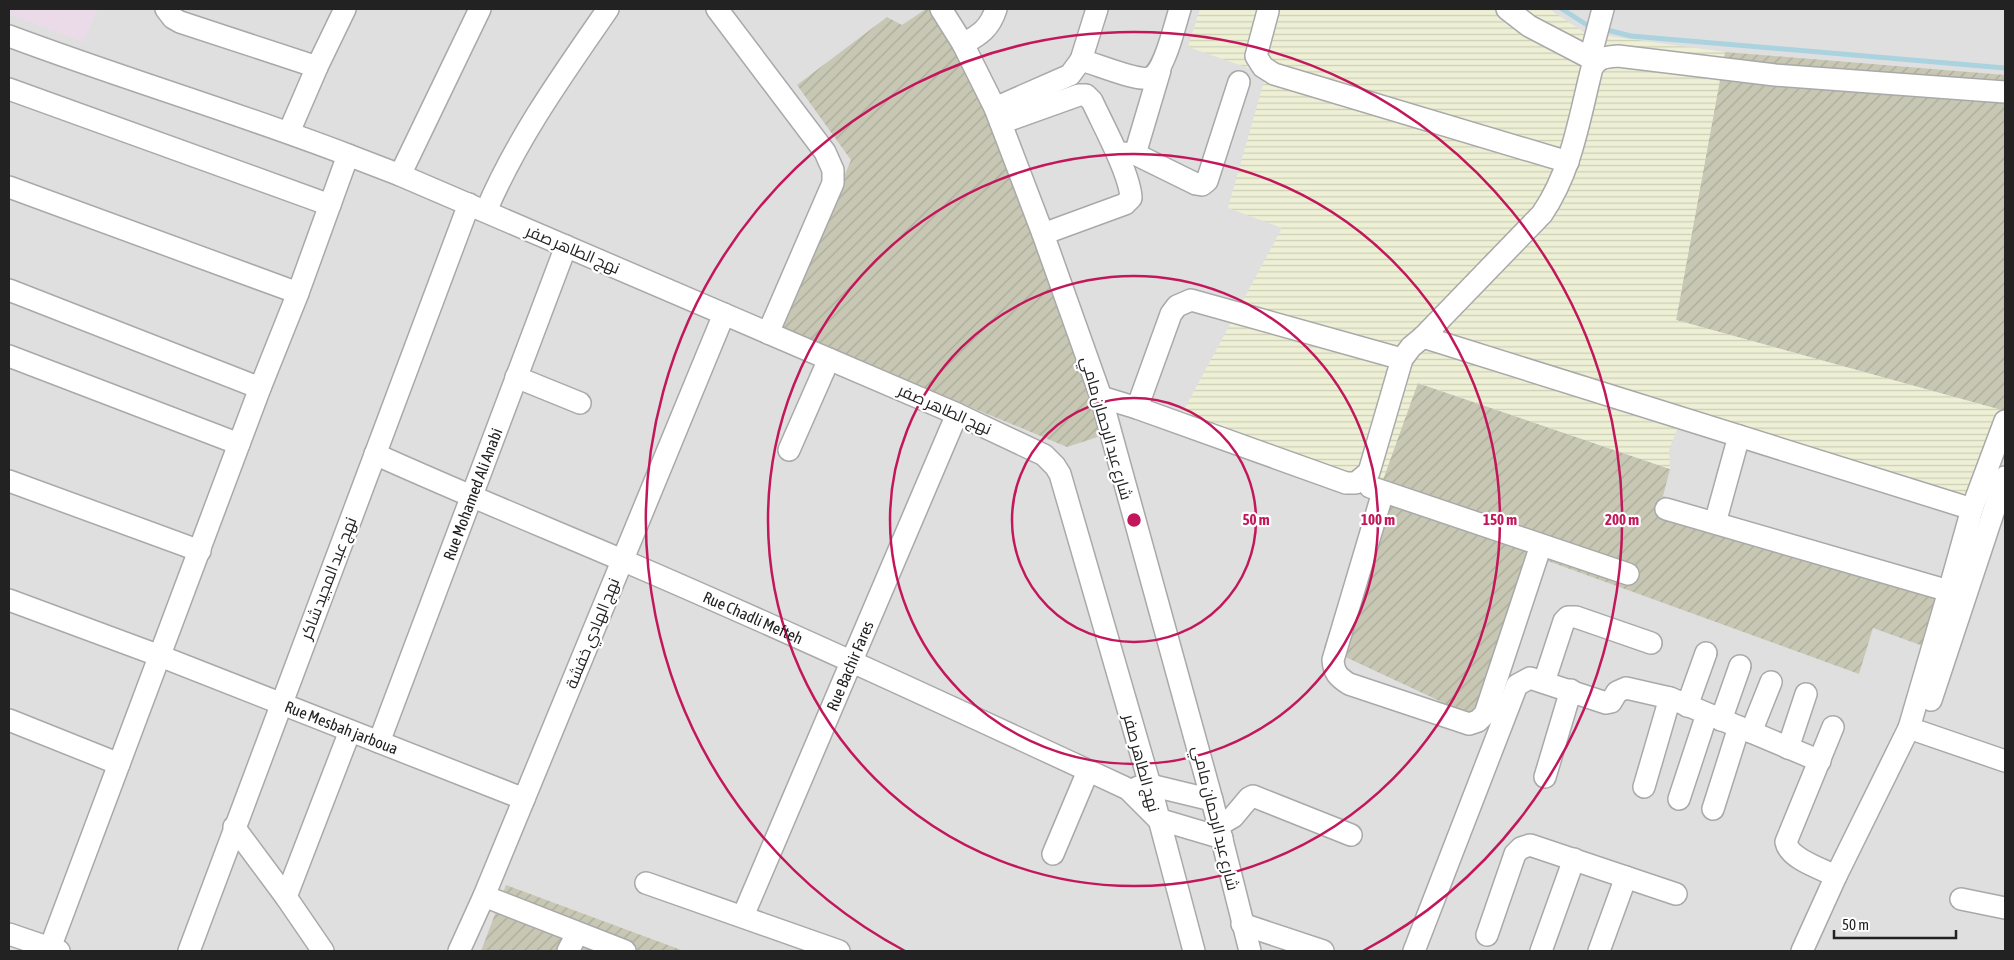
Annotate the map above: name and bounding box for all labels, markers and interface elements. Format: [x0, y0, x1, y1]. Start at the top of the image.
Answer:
street label: نهج الطاهر صفر [521, 221, 623, 280]
street label: شارع عبد الرحمان مامي [1073, 354, 1136, 503]
street label: نهج الطاهر صفر [893, 380, 995, 440]
street label: Rue Mohamed Ali Anabi [439, 426, 506, 563]
centre of rings [1125, 511, 1143, 529]
text: 50 m [1243, 511, 1270, 528]
text: 100 m [1361, 511, 1395, 528]
text: 150 m [1483, 511, 1517, 528]
text: 200 m [1605, 511, 1639, 528]
street label: نهج عبد المجيد شاكر [296, 514, 362, 644]
street label: نهج الهادي خفشة [562, 575, 627, 693]
street label: Rue Chadli Mefteh [701, 587, 806, 648]
street label: Rue Bachir Fares [823, 618, 877, 713]
street label: Rue Mesbah jarboua [282, 697, 401, 758]
street label: نهج الطاهر صفر [1117, 711, 1164, 815]
street label: شارع عبد الرحمان مامي [1184, 744, 1243, 893]
scale bar [1834, 908, 1956, 940]
text: 50 m [1842, 916, 1869, 933]

